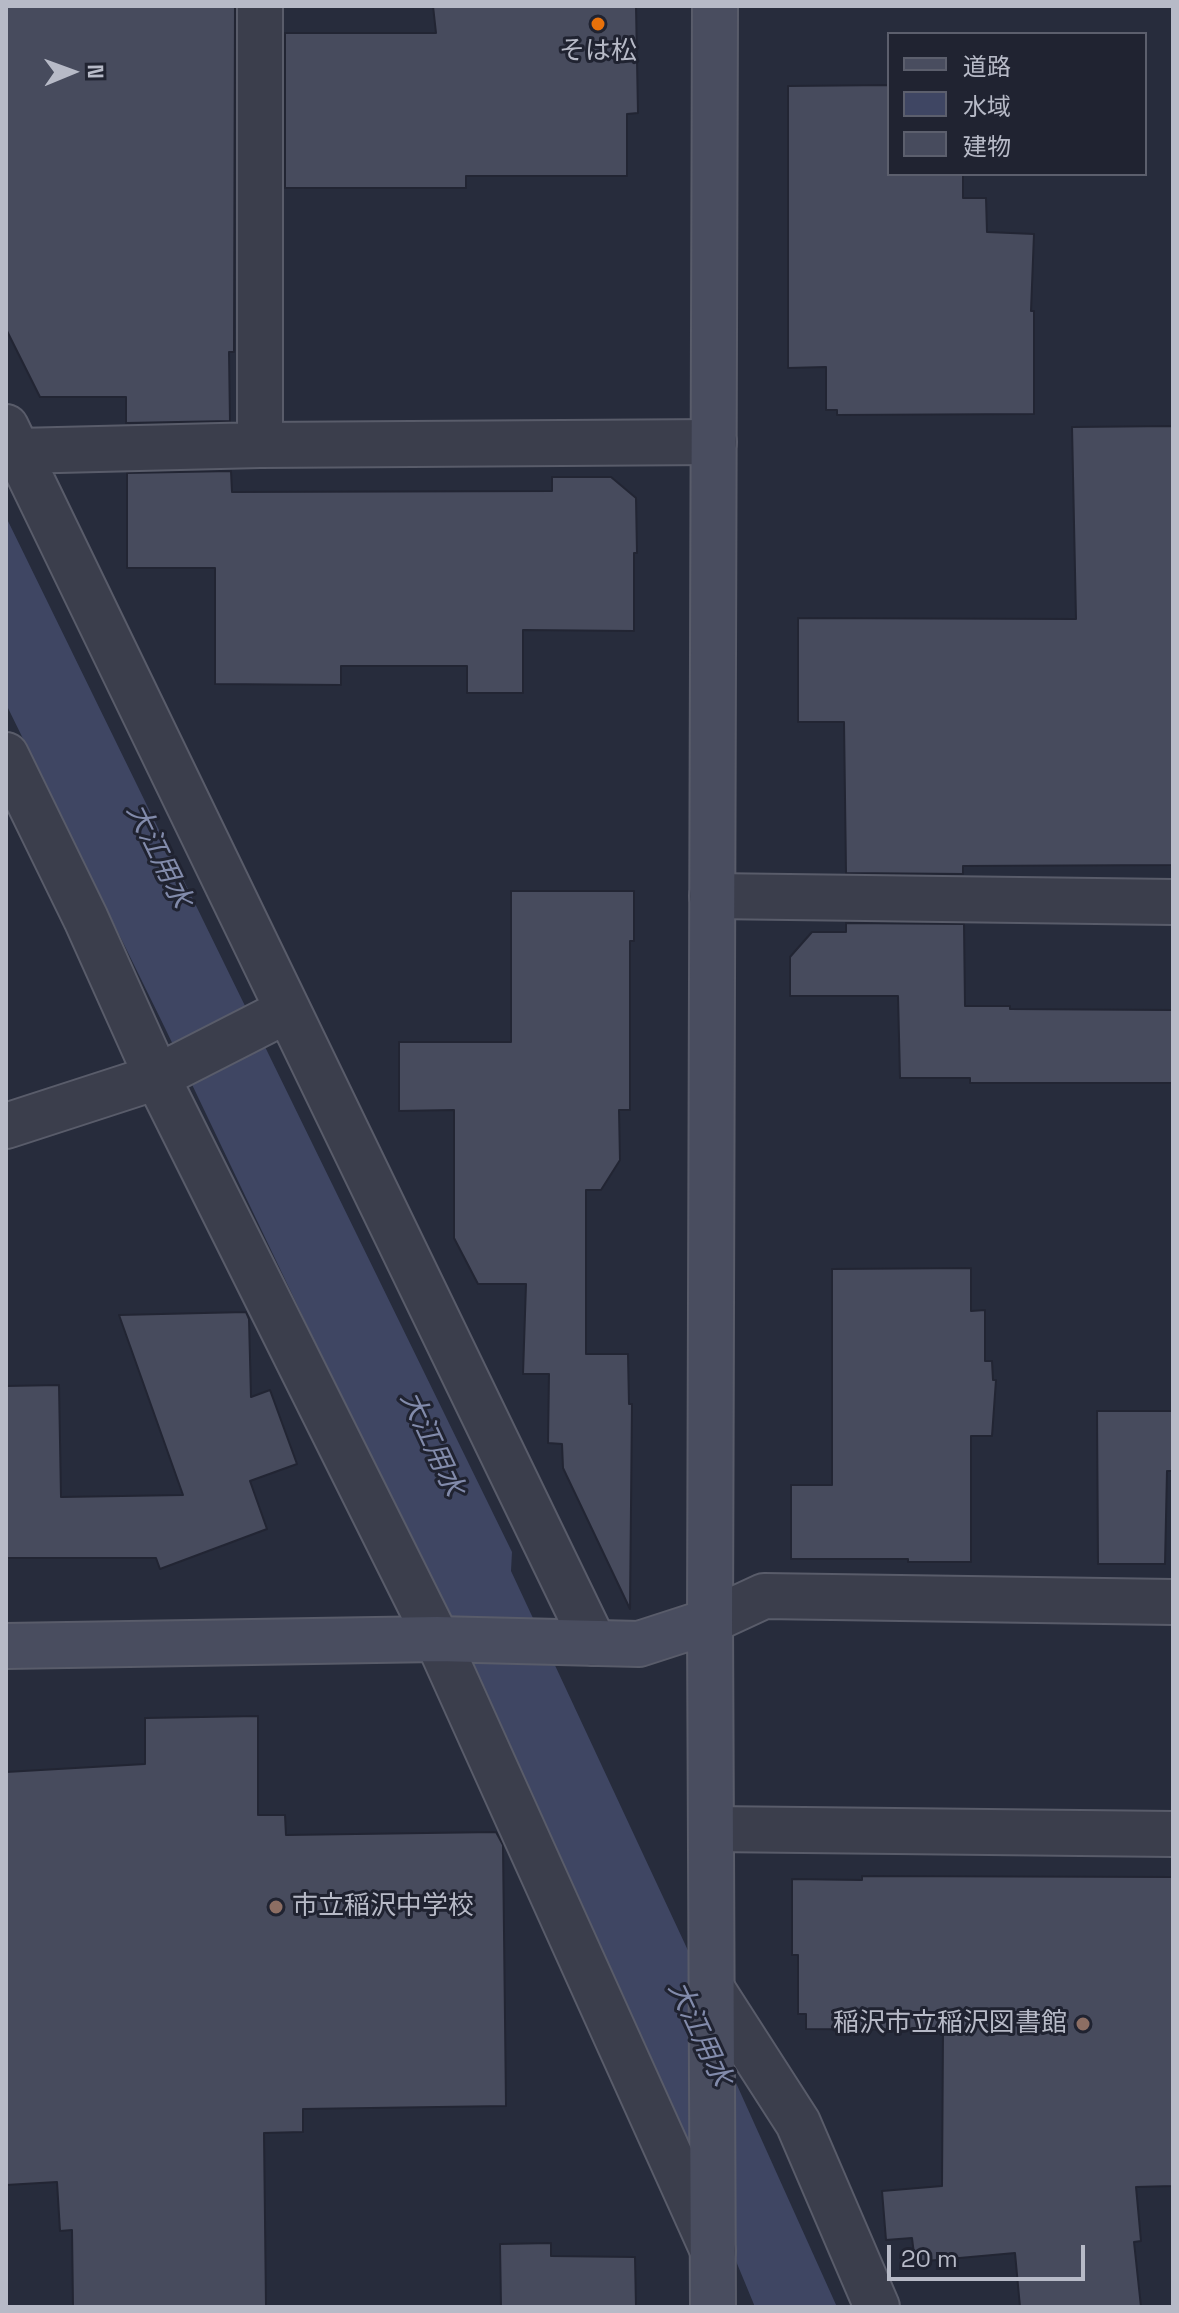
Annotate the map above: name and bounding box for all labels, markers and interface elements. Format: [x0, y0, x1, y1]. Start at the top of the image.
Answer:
marker: そは松 [589, 15, 607, 33]
north arrow [32, 32, 112, 112]
legend [887, 32, 1147, 176]
place label: そは松 [559, 36, 637, 68]
text: 道路 [963, 51, 1011, 82]
text: N [82, 64, 110, 79]
text: 水域 [963, 91, 1011, 122]
text: 建物 [963, 131, 1011, 162]
water label: 大江用水 [118, 798, 198, 914]
water label: 大江用水 [392, 1386, 470, 1502]
place label: 市立稲沢中学校 [292, 1891, 474, 1923]
marker: 市立稲沢中学校 [267, 1898, 285, 1916]
water label: 大江用水 [660, 1976, 738, 2092]
place label: 稲沢市立稲沢図書館 [833, 2008, 1067, 2040]
marker: 稲沢市立稲沢図書館 [1074, 2015, 1092, 2033]
scale bar [891, 2229, 1089, 2279]
text: 20 m [901, 2243, 958, 2274]

